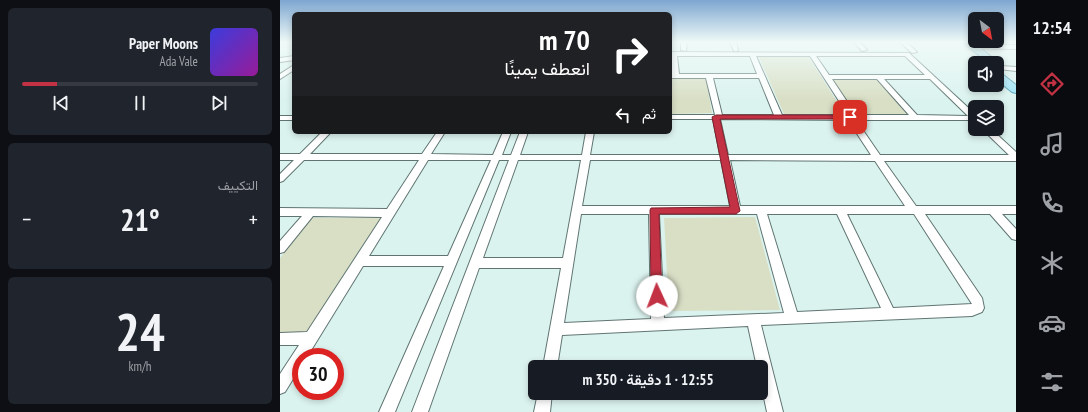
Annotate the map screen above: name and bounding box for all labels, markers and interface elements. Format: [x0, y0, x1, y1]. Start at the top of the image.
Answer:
north arrow [968, 12, 1004, 48]
map controls [968, 12, 1004, 136]
text: 12:54 [1033, 16, 1071, 39]
text: 70 m [539, 21, 590, 58]
icon: right [604, 28, 656, 80]
text: Paper Moons [129, 34, 198, 53]
text: Ada Vale [159, 53, 198, 70]
button: sound [968, 56, 1004, 92]
text: انعطف يمينًا [504, 57, 590, 80]
icon: directions [1038, 70, 1066, 98]
icon: previous [50, 92, 72, 114]
icon: pause [129, 92, 151, 114]
icon: next [208, 92, 230, 114]
pin [833, 100, 867, 134]
button: layers [968, 100, 1004, 136]
icon: left [612, 104, 634, 126]
text: ثم [642, 104, 656, 123]
icon: arrive [839, 106, 861, 128]
icon: music [1038, 130, 1066, 158]
text: التكييف [218, 177, 258, 194]
icon: phone [1038, 189, 1066, 217]
text: 21° [120, 200, 160, 239]
text: − [22, 205, 31, 233]
text: + [249, 205, 258, 233]
icon: climate [1038, 249, 1066, 277]
position arrow [636, 275, 678, 317]
text: 24 [115, 298, 165, 365]
icon: car [1038, 309, 1066, 337]
speed limit sign: 30 [292, 348, 344, 400]
text: km/h [128, 358, 152, 375]
icon: filters [1038, 368, 1066, 396]
text: 12:55 · 1 دقيقة · 350 m [582, 370, 714, 389]

